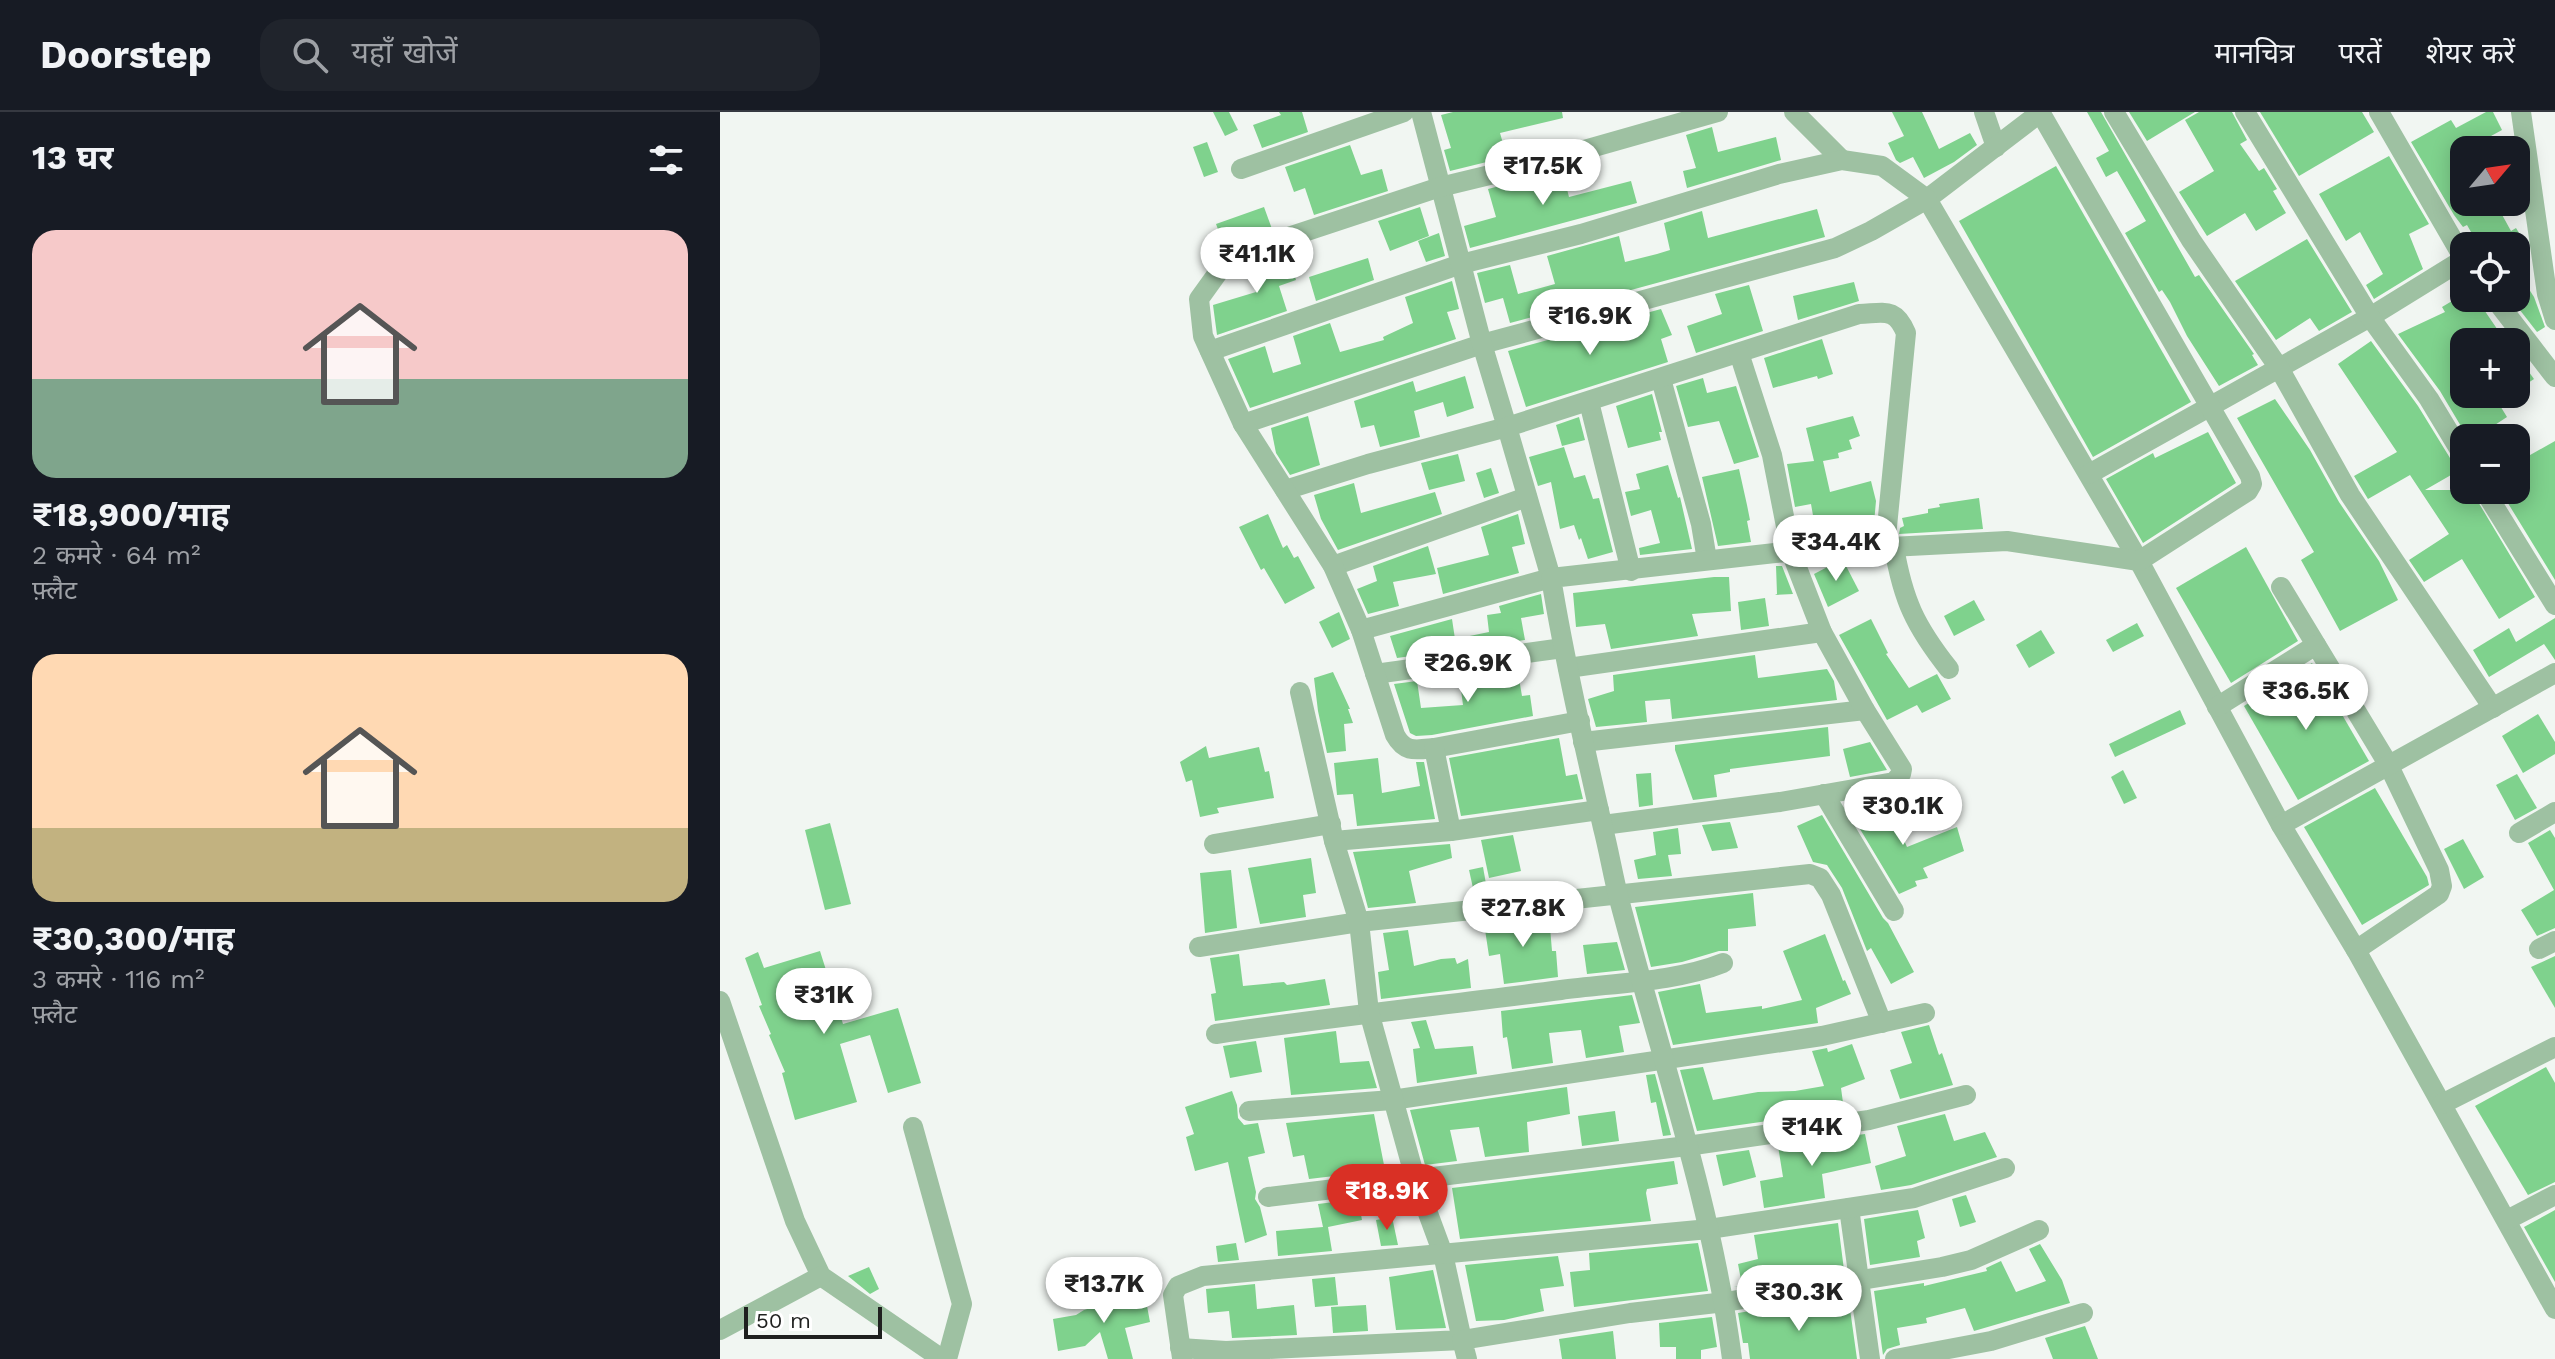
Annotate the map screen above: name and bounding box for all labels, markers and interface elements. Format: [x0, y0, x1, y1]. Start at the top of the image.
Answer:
search box [260, 19, 820, 91]
text: Doorstep [40, 33, 212, 77]
icon: search [288, 33, 332, 77]
text: यहाँ खोजें [352, 35, 457, 70]
text: मानचित्र [2214, 37, 2294, 70]
text: परतें [2338, 37, 2382, 70]
text: शेयर करें [2426, 37, 2515, 70]
north arrow [2450, 136, 2530, 216]
map controls [2450, 136, 2530, 504]
text: 13 घर [32, 137, 114, 177]
icon: filters [644, 138, 688, 182]
pin: ₹17.5K [1478, 139, 1608, 207]
text: ₹17.5K [1503, 150, 1583, 180]
pin: ₹41.1K [1192, 227, 1322, 295]
button: locate [2450, 232, 2530, 312]
text: ₹41.1K [1218, 238, 1296, 268]
icon: home [288, 282, 432, 426]
pin: ₹16.9K [1525, 289, 1655, 357]
text: ₹16.9K [1548, 300, 1632, 330]
button: + [2450, 328, 2530, 408]
button: − [2450, 424, 2530, 504]
text: ₹18,900/माह [32, 494, 230, 534]
pin: ₹34.4K [1771, 515, 1901, 583]
text: ₹34.4K [1791, 526, 1881, 556]
text: 2 कमरे · 64 m² [32, 540, 201, 570]
text: फ़्लैट [32, 575, 77, 605]
pin: ₹26.9K [1403, 636, 1533, 704]
text: ₹26.9K [1424, 647, 1512, 677]
pin: ₹36.5K [2241, 664, 2371, 732]
text: ₹36.5K [2262, 675, 2350, 705]
icon: home [288, 706, 432, 850]
pin: ₹30.1K [1838, 779, 1968, 847]
text: ₹30.1K [1862, 790, 1944, 820]
pin: ₹27.8K [1458, 881, 1588, 949]
text: ₹27.8K [1480, 892, 1566, 922]
text: ₹30,300/माह [32, 918, 235, 958]
text: 3 कमरे · 116 m² [32, 964, 204, 994]
pin: ₹31K [777, 968, 871, 1036]
text: ₹31K [794, 979, 854, 1009]
text: फ़्लैट [32, 999, 77, 1029]
pin: ₹14K [1765, 1100, 1859, 1168]
text: ₹14K [1781, 1111, 1843, 1141]
pin: ₹18.9K [1322, 1164, 1452, 1232]
text: ₹18.9K [1345, 1175, 1429, 1205]
pin: ₹13.7K [1039, 1257, 1169, 1325]
pin: ₹30.3K [1734, 1265, 1864, 1333]
text: ₹13.7K [1064, 1268, 1144, 1298]
text: ₹30.3K [1755, 1276, 1843, 1306]
scale bar [744, 1303, 882, 1339]
text: 50 m [756, 1308, 811, 1333]

